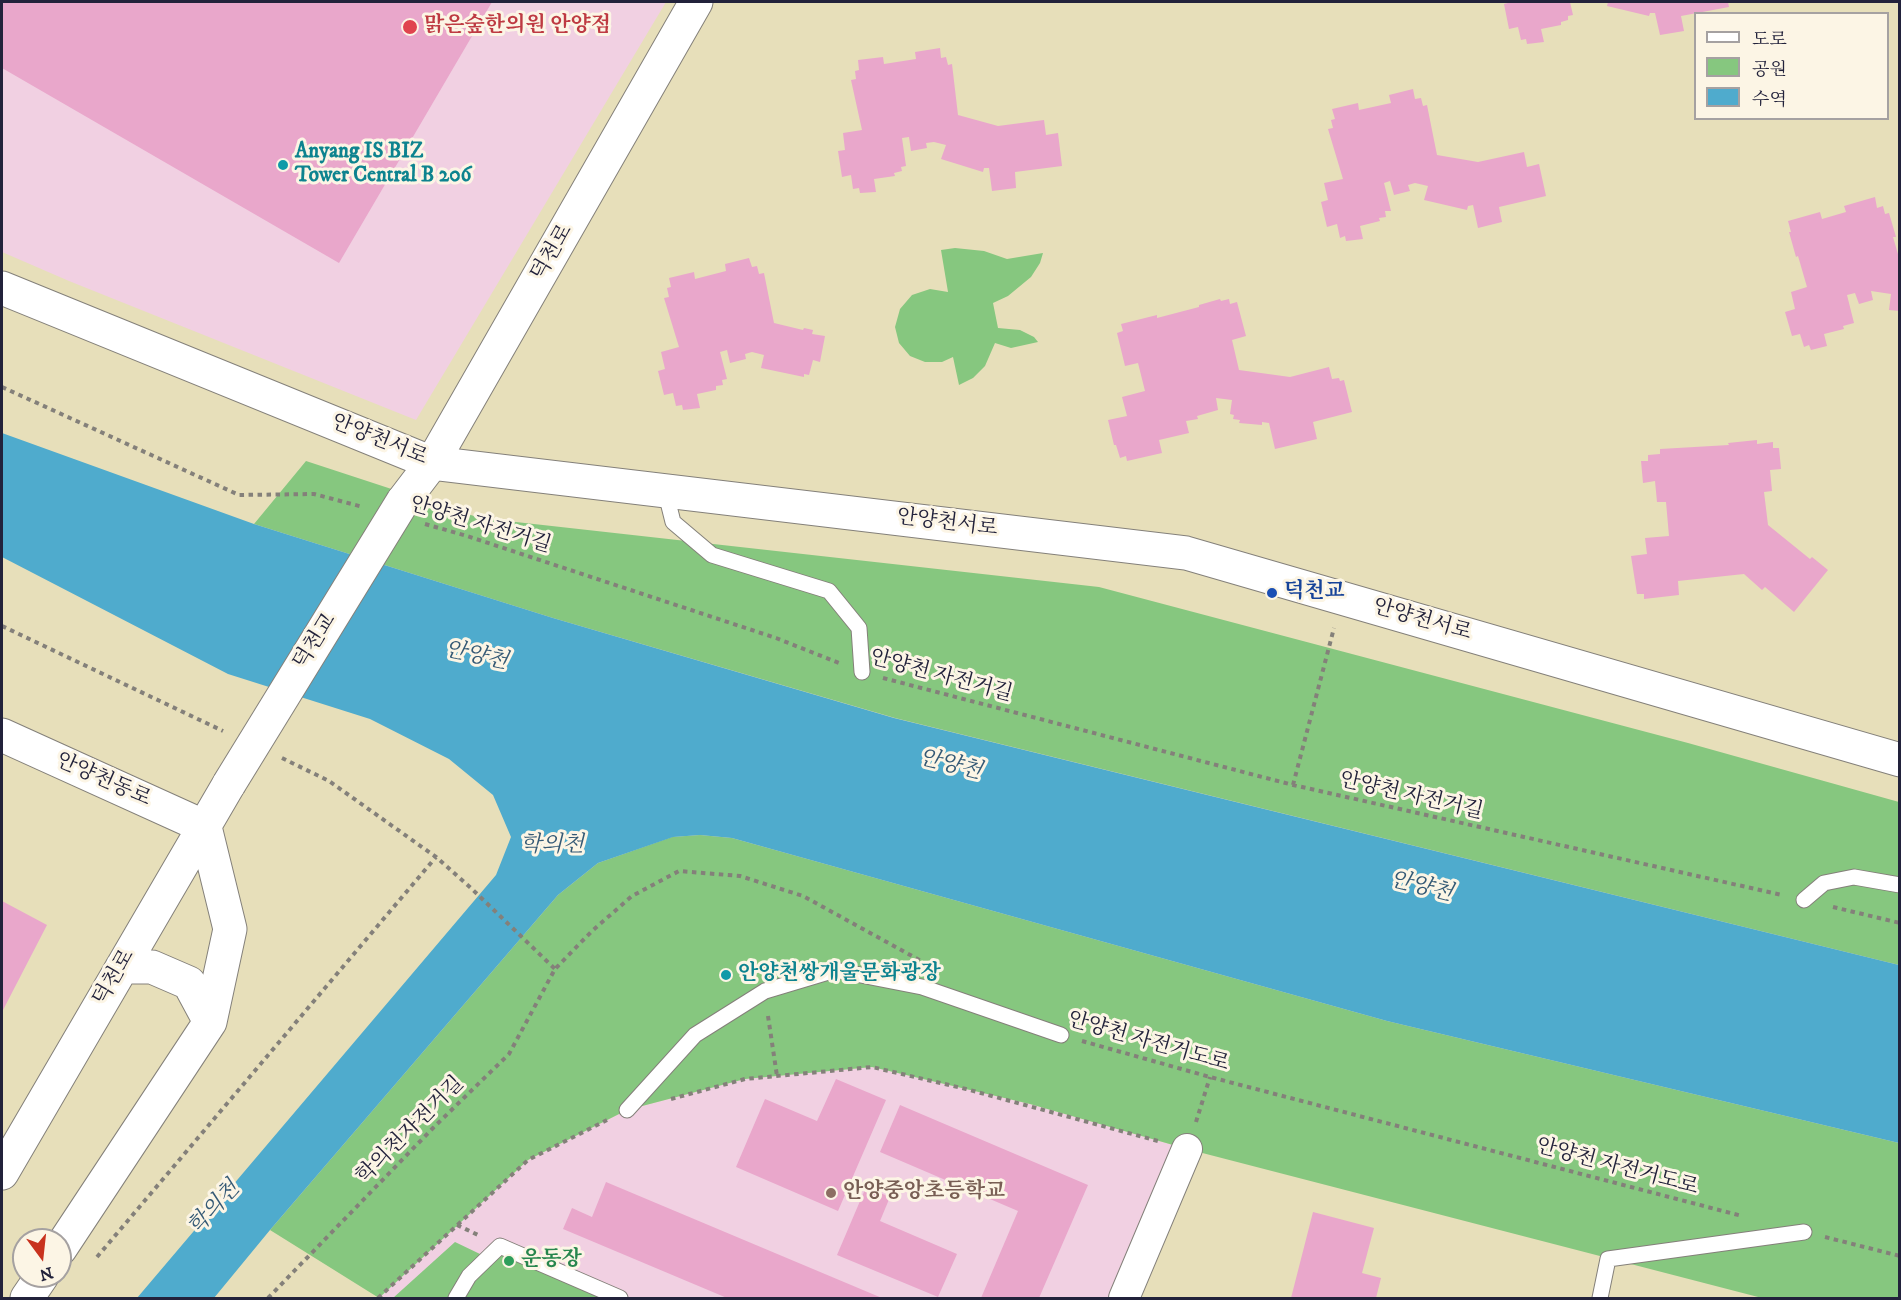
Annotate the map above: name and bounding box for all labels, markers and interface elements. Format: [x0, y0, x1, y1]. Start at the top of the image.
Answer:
legend [1694, 12, 1889, 120]
place label: 맑은숲한의원 안양점 [424, 14, 611, 40]
marker: 맑은숲한의원 안양점 [401, 18, 419, 36]
text: 도로 [1752, 29, 1787, 51]
text: 공원 [1752, 59, 1787, 81]
text: 수역 [1752, 89, 1787, 111]
place label: Anyang IS BIZ Tower Central B 206 [295, 140, 471, 190]
marker: Anyang IS BIZ Tower Central B 206 [276, 158, 290, 172]
street label: 덕천로 [527, 220, 579, 286]
street label: 안양천서로 [327, 410, 431, 472]
street label: 안양천 자전거길 [406, 493, 554, 559]
street label: 안양천서로 [895, 505, 999, 543]
place label: 덕천교 [1284, 580, 1345, 606]
marker: 덕천교 [1265, 586, 1279, 600]
street label: 안양천서로 [1370, 595, 1474, 647]
street label: 덕천교 [289, 610, 343, 674]
water label: 안양천 [442, 637, 510, 677]
street label: 안양천 자전거길 [867, 646, 1015, 708]
water label: 안양천 [916, 745, 984, 787]
street label: 안양천동로 [52, 749, 154, 813]
street label: 안양천 자전거길 [1337, 768, 1485, 826]
water label: 학의천 [520, 833, 584, 859]
water label: 안양천 [1387, 867, 1455, 909]
street label: 덕천로 [89, 945, 141, 1011]
place label: 안양천쌍개울문화광장 [738, 962, 941, 988]
marker: 안양천쌍개울문화광장 [719, 968, 733, 982]
street label: 안양천 자전거도로 [1064, 1008, 1232, 1078]
street label: 학의천자전거길 [352, 1072, 470, 1190]
street label: 안양천 자전거도로 [1533, 1134, 1701, 1202]
water label: 학의천 [184, 1177, 246, 1241]
place label: 안양중앙초등학교 [843, 1180, 1005, 1206]
marker: 안양중앙초등학교 [824, 1186, 838, 1200]
north arrow [12, 1228, 72, 1288]
place label: 운동장 [521, 1248, 582, 1274]
marker: 운동장 [502, 1254, 516, 1268]
text: N [37, 1262, 55, 1285]

